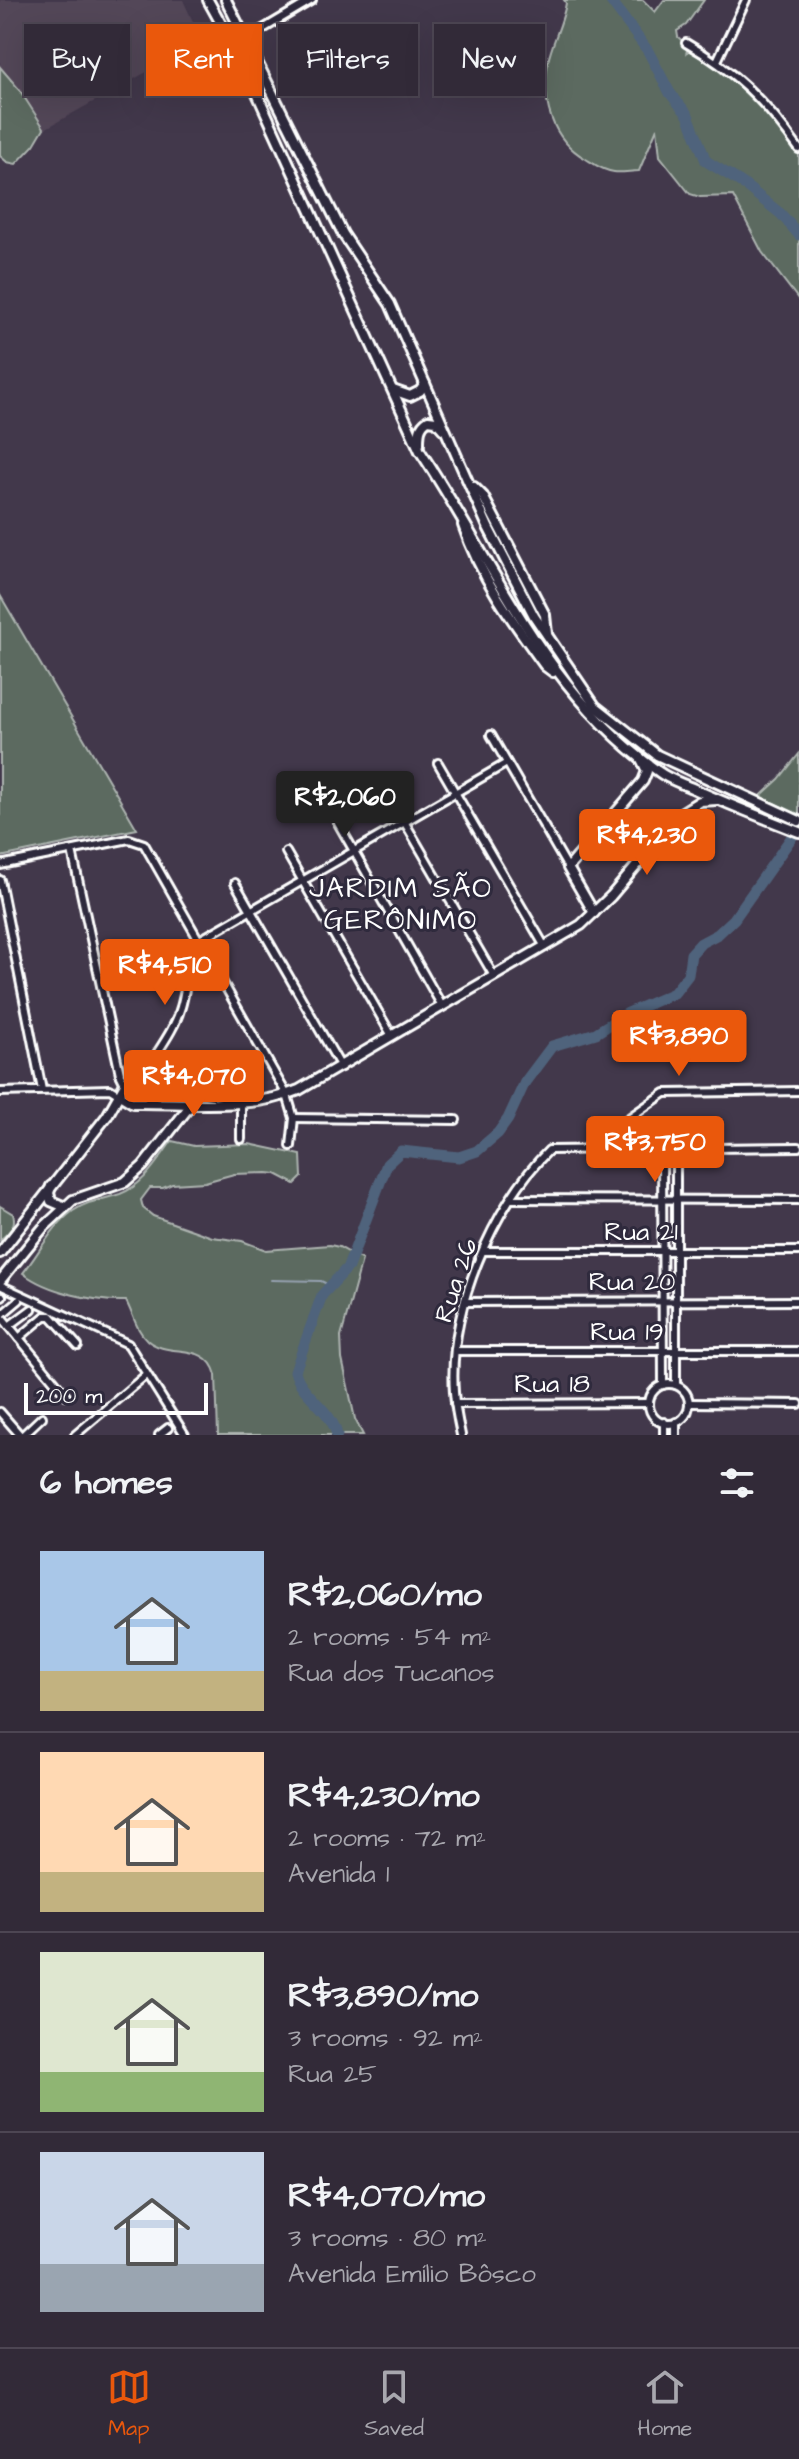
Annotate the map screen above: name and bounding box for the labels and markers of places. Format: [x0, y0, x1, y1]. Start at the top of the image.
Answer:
pin: R$2,060 [271, 771, 419, 839]
pin: R$4,230 [573, 809, 721, 877]
pin: R$4,510 [91, 939, 239, 1007]
pin: R$3,890 [605, 1010, 753, 1078]
pin: R$4,070 [120, 1050, 268, 1118]
pin: R$3,750 [581, 1116, 729, 1184]

